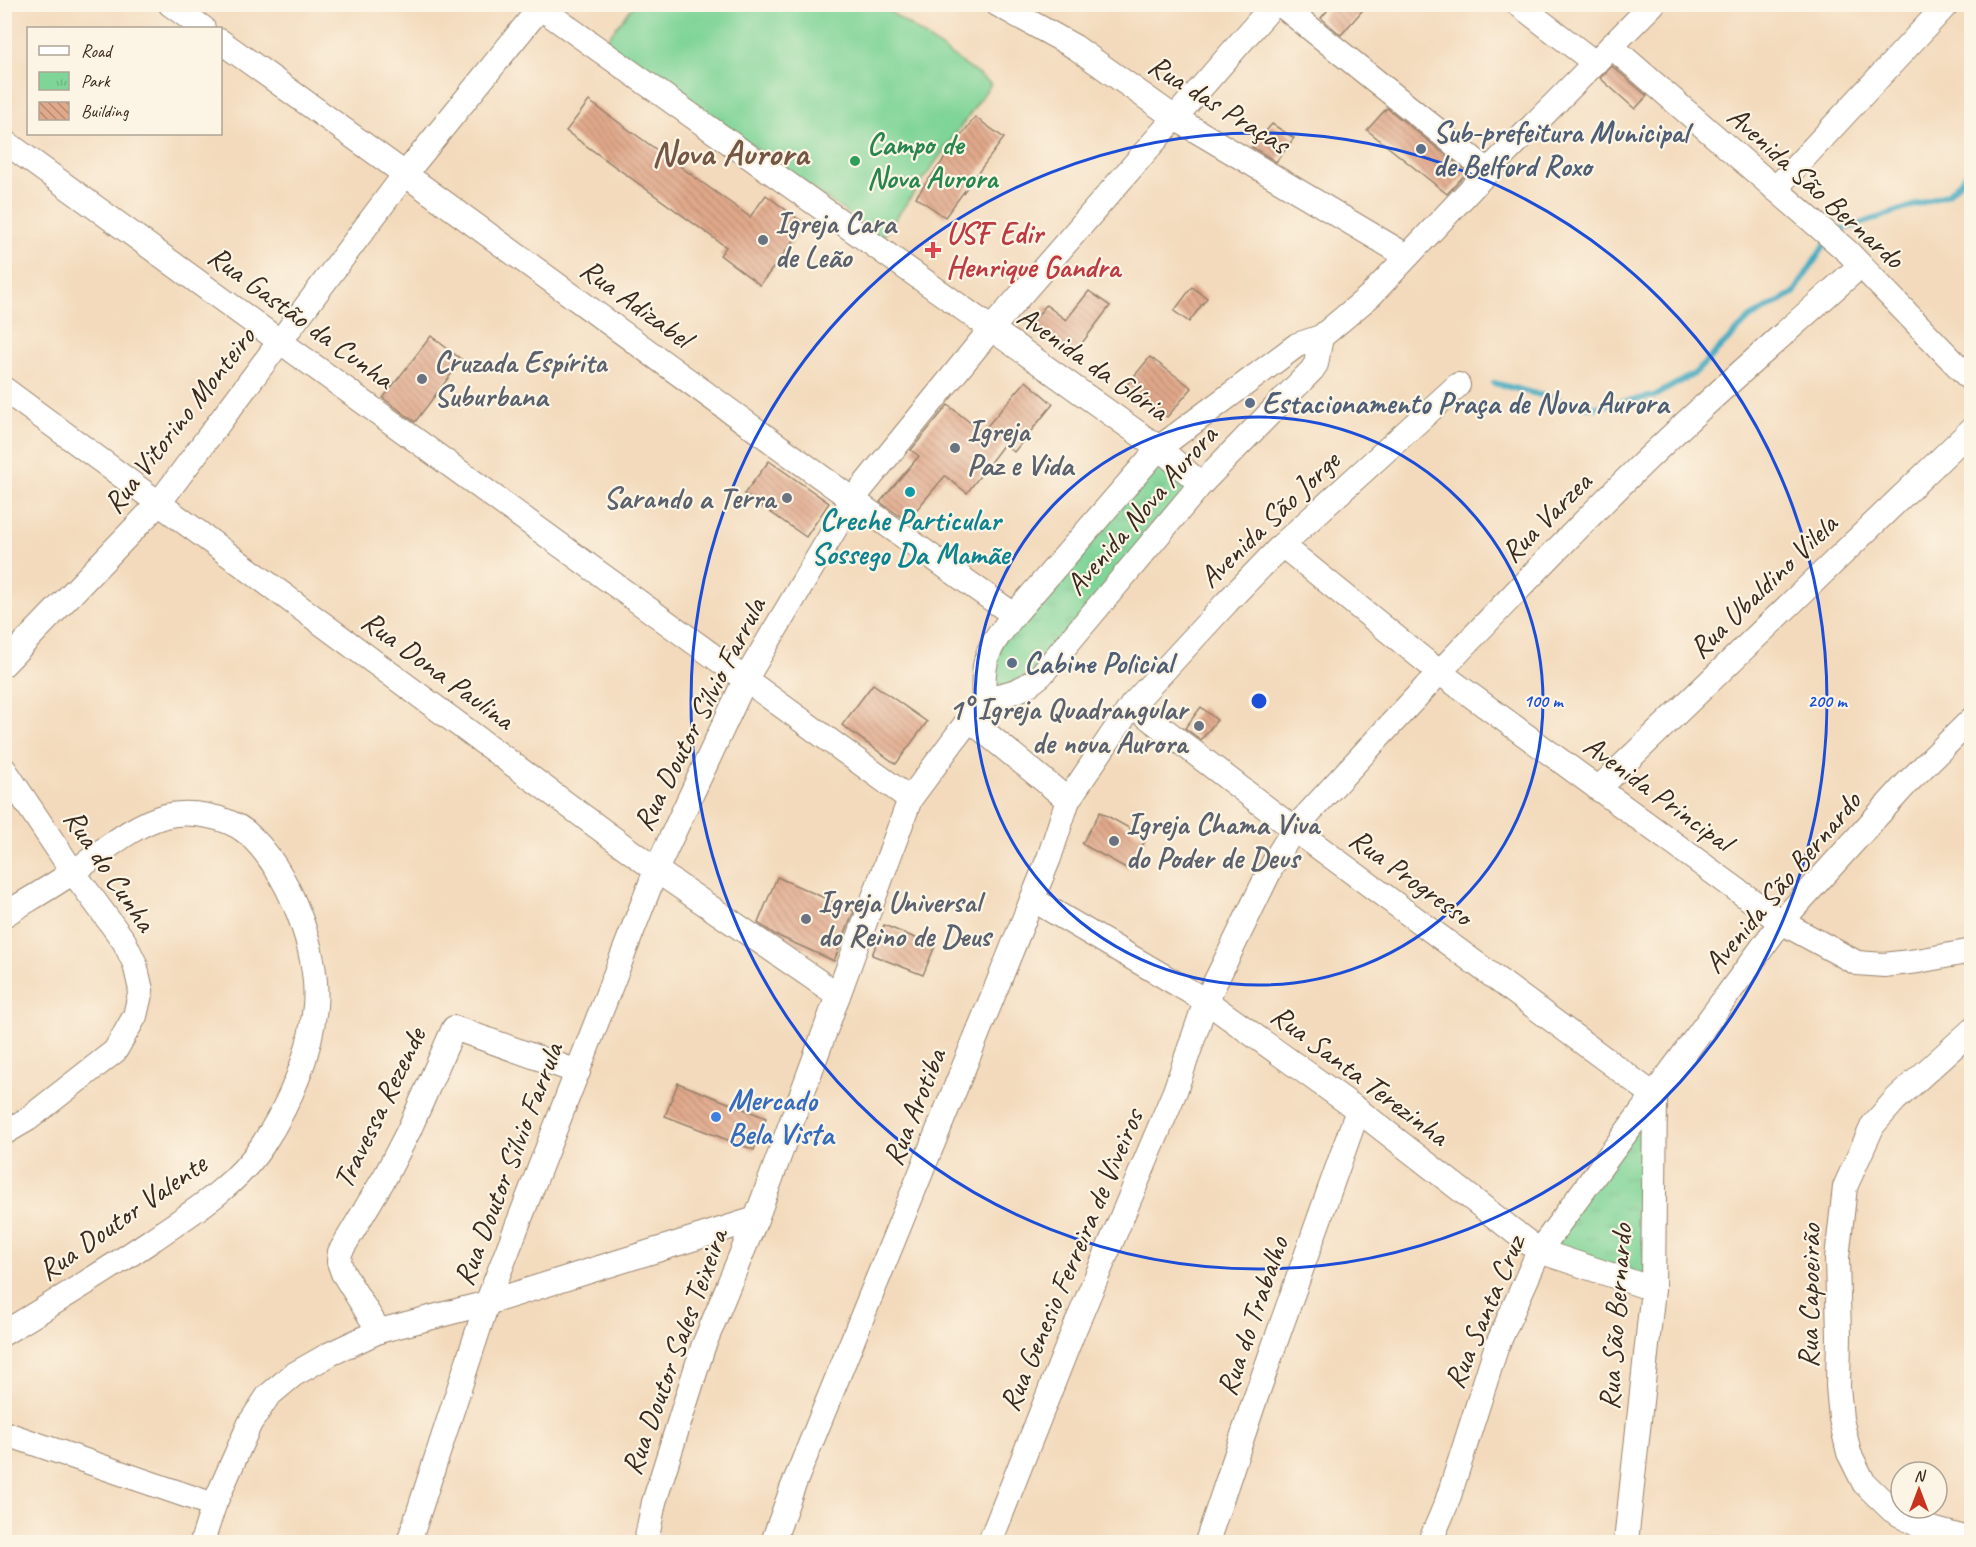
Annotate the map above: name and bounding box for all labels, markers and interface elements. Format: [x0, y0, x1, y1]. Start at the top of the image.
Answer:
legend [27, 27, 222, 135]
text: Road [81, 40, 114, 62]
street label: Rua das Praças [1142, 46, 1299, 164]
text: Park [81, 70, 111, 92]
street label: Avenida São Bernardo [1719, 97, 1914, 278]
text: Building [81, 100, 130, 122]
place label: Sub-prefeitura Municipal de Belford Roxo [1433, 113, 1694, 185]
place label: Campo de Nova Aurora [867, 125, 1000, 197]
district label: Nova Aurora [652, 130, 811, 176]
marker: Sub-prefeitura Municipal de Belford Roxo [1414, 142, 1428, 156]
marker: Campo de Nova Aurora [848, 154, 862, 168]
place label: Igreja Cara de Leão [775, 204, 898, 276]
place label: USF Edir Henrique Gandra [946, 214, 1122, 286]
marker: Igreja Cara de Leão [756, 233, 770, 247]
street label: Rua Gastão da Cunha [201, 237, 403, 398]
marker: USF Edir Henrique Gandra [924, 241, 942, 259]
street label: Rua Adizabel [573, 250, 703, 359]
street label: Avenida da Glória [1010, 297, 1178, 430]
street label: Rua Vitorino Monteiro [94, 318, 265, 521]
place label: Cruzada Espírita Suburbana [434, 343, 609, 415]
marker: Cruzada Espírita Suburbana [415, 372, 429, 386]
place label: Estacionamento Praça de Nova Aurora [1262, 384, 1671, 422]
marker: Estacionamento Praça de Nova Aurora [1243, 396, 1257, 410]
place label: Igreja Paz e Vida [967, 412, 1076, 484]
street label: Avenida Nova Aurora [1057, 416, 1227, 603]
marker: Igreja Paz e Vida [948, 441, 962, 455]
street label: Avenida São Jorge [1190, 441, 1349, 596]
street label: Rua Varzea [1492, 462, 1601, 571]
place label: Sarando a Terra [603, 479, 777, 517]
marker: Creche Particular Sossego Da Mamãe [903, 485, 917, 499]
marker: Sarando a Terra [780, 491, 794, 505]
place label: Creche Particular Sossego Da Mamãe [811, 501, 1012, 573]
street label: Rua Ubaldino Vilela [1681, 504, 1847, 666]
street label: Rua Doutor Sílvio Farrula [624, 589, 775, 837]
street label: Rua Dona Paulina [354, 602, 523, 739]
place label: Cabine Policial [1024, 644, 1178, 682]
marker: Cabine Policial [1005, 656, 1019, 670]
place label: 1° Igreja Quadrangular de nova Aurora [948, 690, 1190, 762]
text: 100 m [1524, 690, 1564, 712]
text: 200 m [1808, 690, 1848, 712]
centre of rings [1249, 691, 1269, 711]
marker: 1° Igreja Quadrangular de nova Aurora [1192, 719, 1206, 733]
street label: Avenida Principal [1576, 726, 1744, 863]
street label: Avenida São Bernardo [1695, 782, 1870, 981]
street label: Rua do Cunha [55, 802, 166, 940]
place label: Igreja Chama Viva do Poder de Deus [1126, 805, 1321, 877]
street label: Rua Progresso [1342, 820, 1483, 936]
marker: Igreja Chama Viva do Poder de Deus [1107, 834, 1121, 848]
place label: Igreja Universal do Reino de Deus [818, 883, 994, 955]
marker: Igreja Universal do Reino de Deus [799, 912, 813, 926]
street label: Rua Santa Terezinha [1264, 996, 1458, 1155]
street label: Travessa Rezende [324, 1019, 435, 1195]
street label: Rua Doutor Sílvio Farrula [444, 1036, 572, 1291]
street label: Rua Arotiba [873, 1041, 955, 1171]
place label: Mercado Bela Vista [728, 1081, 836, 1153]
street label: Rua Genesio Ferreira de Viveiros [990, 1101, 1153, 1417]
marker: Mercado Bela Vista [709, 1110, 723, 1124]
street label: Rua Doutor Valente [30, 1144, 216, 1289]
street label: Rua São Bernardo [1590, 1221, 1641, 1411]
street label: Rua Doutor Sales Teixeira [612, 1222, 737, 1480]
street label: Rua Capoeirão [1789, 1222, 1829, 1368]
street label: Rua Santa Cruz [1435, 1227, 1535, 1394]
street label: Rua do Trabalho [1207, 1230, 1297, 1401]
north arrow [1889, 1460, 1949, 1520]
text: N [1914, 1466, 1927, 1486]

